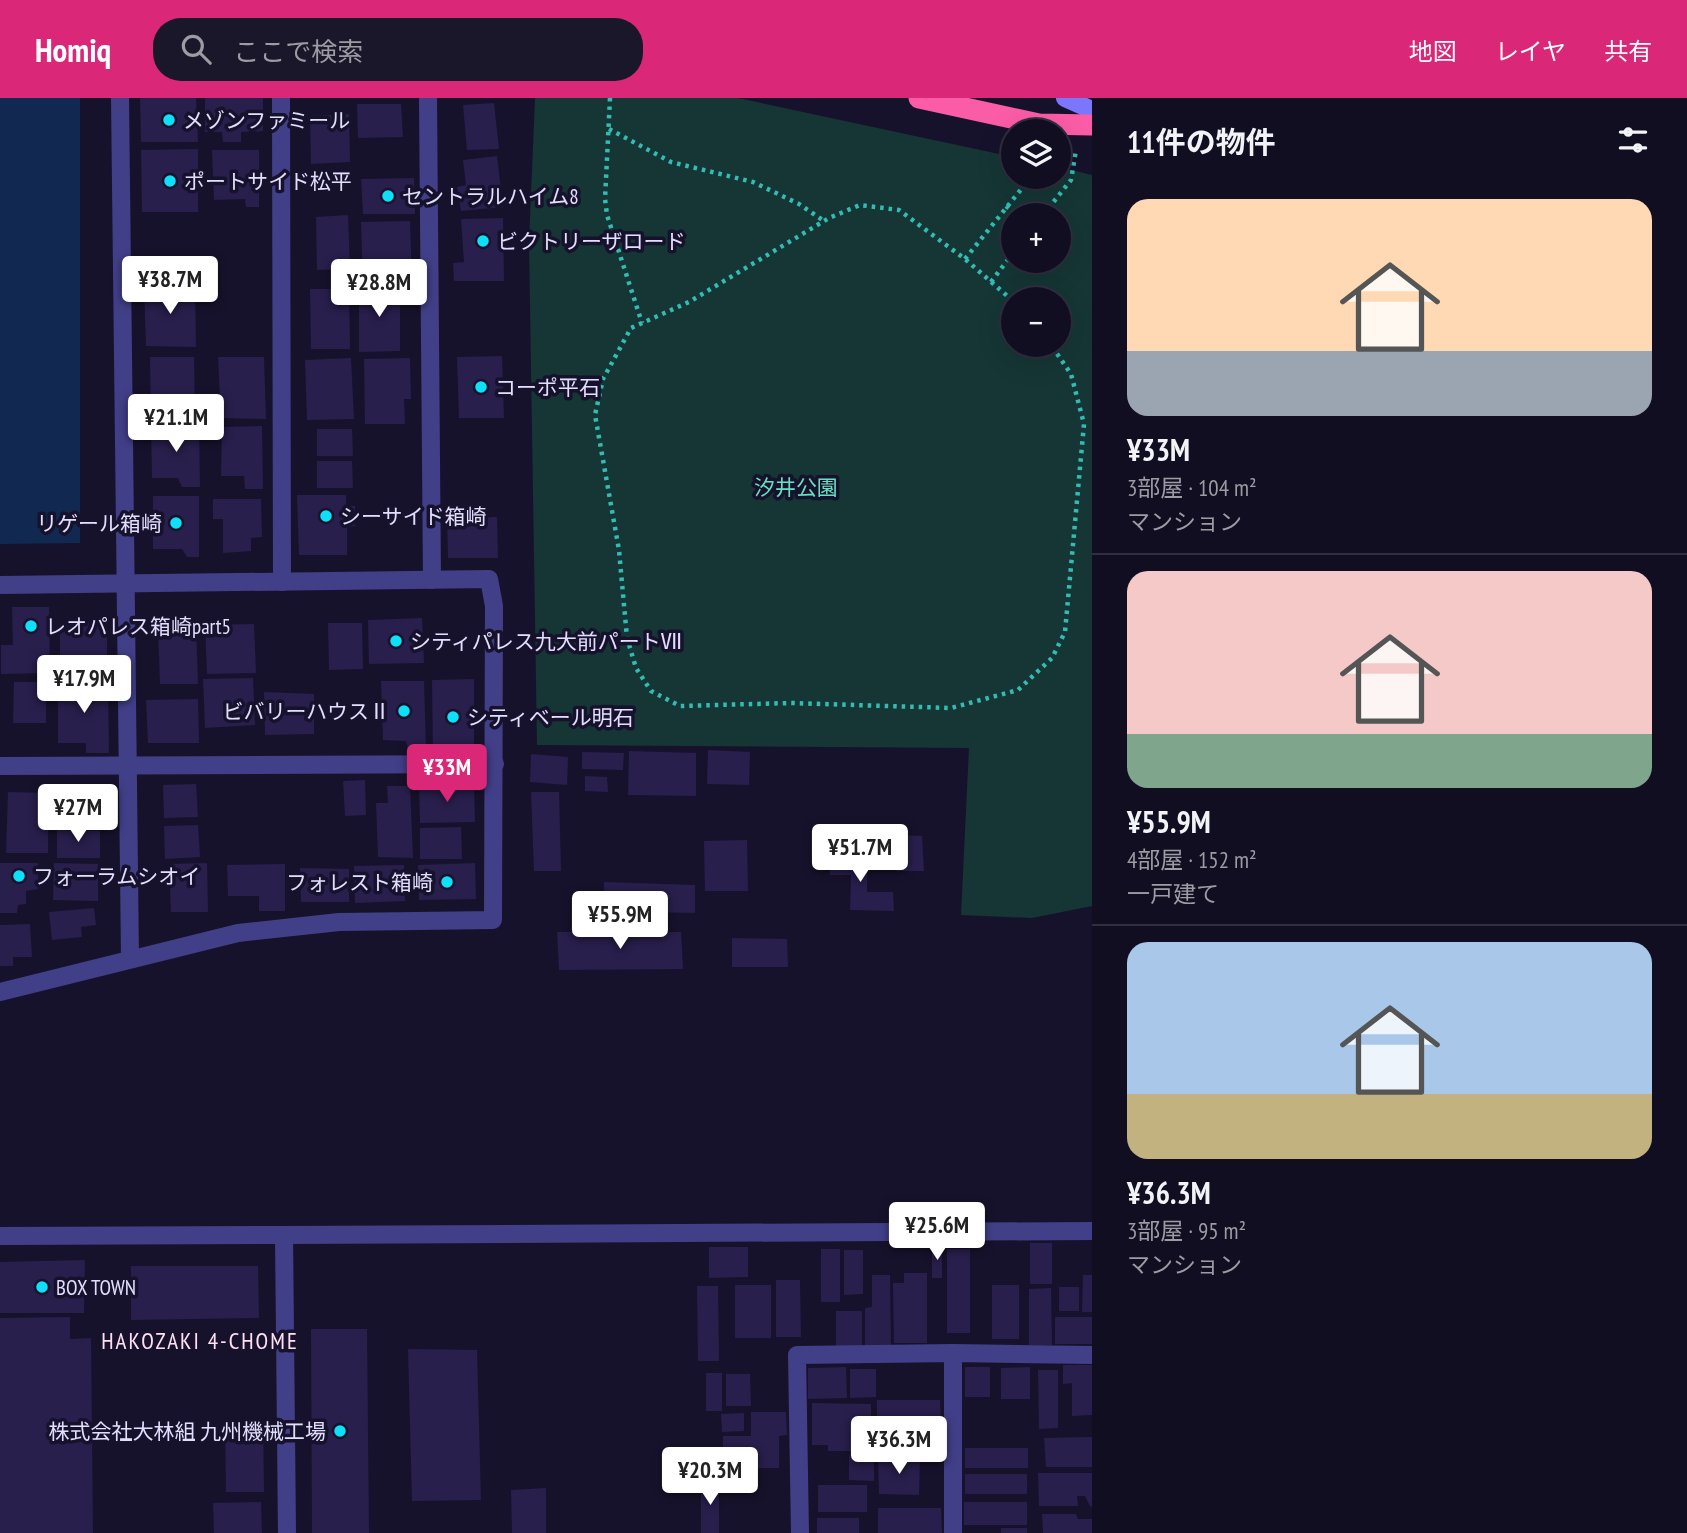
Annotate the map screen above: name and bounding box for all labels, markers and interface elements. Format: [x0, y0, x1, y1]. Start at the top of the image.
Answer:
search box [153, 18, 643, 81]
text: Homiq [35, 28, 111, 71]
icon: search [177, 30, 215, 68]
text: ここで検索 [233, 35, 363, 68]
text: 地図 [1409, 36, 1457, 67]
text: レイヤ [1495, 36, 1566, 67]
text: 共有 [1604, 36, 1652, 67]
place label: メゾンファミール [183, 107, 350, 134]
marker: メゾンファミール [161, 112, 177, 128]
map controls [1001, 119, 1071, 357]
button: layers [1001, 119, 1071, 189]
icon: filters [1614, 121, 1652, 159]
text: 11件の物件 [1127, 122, 1276, 161]
place label: ポートサイド松平 [184, 168, 352, 195]
marker: ポートサイド松平 [162, 173, 178, 189]
place label: セントラルハイム8 [402, 183, 579, 210]
marker: セントラルハイム8 [380, 188, 396, 204]
button: + [1001, 203, 1071, 273]
place label: ビクトリーザロード [497, 228, 686, 255]
marker: ビクトリーザロード [475, 233, 491, 249]
icon: home [1327, 244, 1453, 370]
pin: ¥38.7M [113, 256, 227, 316]
pin: ¥28.8M [322, 260, 436, 319]
text: ¥38.7M [138, 264, 202, 293]
text: ¥28.8M [347, 267, 411, 296]
button: − [1001, 287, 1071, 357]
place label: コーポ平石 [495, 374, 600, 401]
marker: コーポ平石 [473, 379, 489, 395]
pin: ¥21.1M [119, 394, 233, 454]
text: ¥21.1M [144, 402, 208, 431]
text: ¥33M [1127, 430, 1190, 469]
text: 3部屋 · 104 m² [1127, 473, 1257, 502]
park label: 汐井公園 [754, 474, 838, 501]
place label: シーサイド箱崎 [340, 503, 487, 530]
text: マンション [1127, 507, 1242, 536]
marker: シーサイド箱崎 [318, 508, 334, 524]
place label: リゲール箱崎 [36, 510, 162, 537]
marker: リゲール箱崎 [168, 515, 184, 531]
place label: レオパレス箱崎part5 [45, 613, 231, 640]
icon: home [1327, 616, 1453, 742]
marker: レオパレス箱崎part5 [23, 618, 39, 634]
place label: シティパレス九大前パートⅦ [410, 628, 682, 655]
marker: シティパレス九大前パートⅦ [388, 633, 404, 649]
pin: ¥17.9M [27, 656, 141, 715]
text: ¥17.9M [53, 663, 115, 692]
place label: ビバリーハウスⅡ [222, 698, 390, 725]
marker: ビバリーハウスⅡ [396, 703, 412, 719]
place label: シティベール明石 [467, 704, 634, 731]
marker: シティベール明石 [445, 709, 461, 725]
pin: ¥33M [406, 744, 488, 804]
text: ¥33M [423, 752, 471, 781]
pin: ¥27M [37, 784, 119, 844]
text: ¥27M [54, 792, 102, 821]
text: ¥55.9M [1127, 802, 1211, 841]
pin: ¥51.7M [803, 824, 917, 884]
text: ¥51.7M [828, 832, 892, 861]
text: 4部屋 · 152 m² [1127, 845, 1257, 874]
place label: フォーラムシオイ [33, 863, 200, 890]
marker: フォーラムシオイ [11, 868, 27, 884]
place label: フォレスト箱崎 [286, 869, 433, 896]
marker: フォレスト箱崎 [439, 874, 455, 890]
text: 一戸建て [1127, 879, 1219, 908]
pin: ¥55.9M [563, 892, 677, 951]
text: ¥55.9M [588, 899, 652, 928]
icon: home [1327, 987, 1453, 1113]
text: ¥36.3M [1127, 1173, 1211, 1212]
pin: ¥25.6M [880, 1202, 994, 1262]
text: ¥25.6M [905, 1210, 969, 1239]
text: 3部屋 · 95 m² [1127, 1216, 1246, 1245]
text: マンション [1127, 1250, 1242, 1279]
place label: BOX TOWN [56, 1274, 136, 1301]
marker: BOX TOWN [34, 1279, 50, 1295]
district label: HAKOZAKI 4-CHOME [101, 1326, 299, 1355]
pin: ¥36.3M [842, 1416, 956, 1476]
place label: 株式会社大林組 九州機械工場 [49, 1418, 326, 1445]
marker: 株式会社大林組 九州機械工場 [332, 1423, 348, 1439]
text: ¥36.3M [867, 1424, 931, 1453]
pin: ¥20.3M [653, 1448, 767, 1507]
text: ¥20.3M [678, 1455, 742, 1484]

